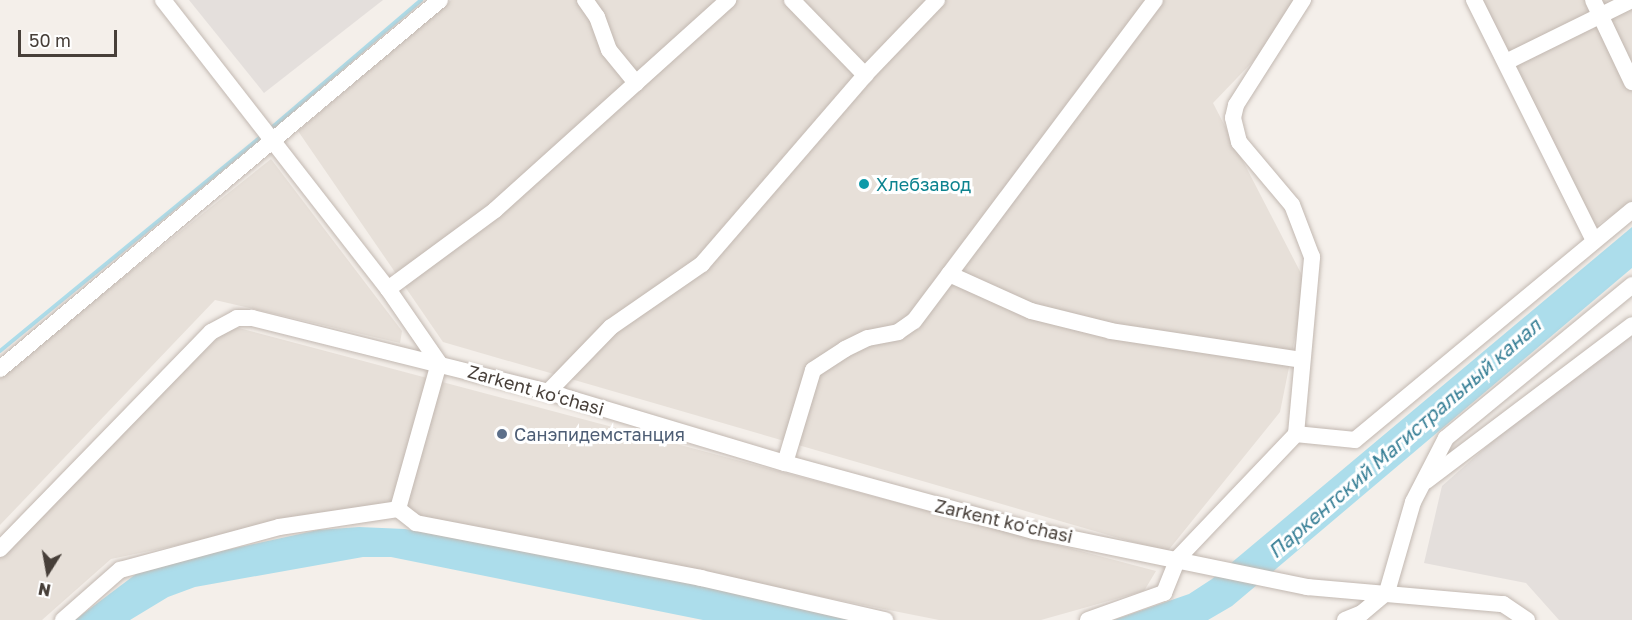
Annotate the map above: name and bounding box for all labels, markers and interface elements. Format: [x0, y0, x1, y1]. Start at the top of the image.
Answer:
scale bar [21, 18, 120, 56]
text: 50 m [29, 29, 71, 51]
place label: Хлебзавод [876, 173, 971, 195]
marker: Хлебзавод [857, 177, 871, 191]
water label: Паркентский Магистральный канал [1263, 313, 1545, 563]
street label: Zarkent koʻchasi [465, 360, 607, 420]
place label: Санэпидемстанция [514, 423, 685, 445]
marker: Санэпидемстанция [495, 427, 509, 441]
street label: Zarkent koʻchasi [933, 495, 1075, 547]
north arrow [18, 542, 78, 602]
text: N [37, 579, 52, 601]

